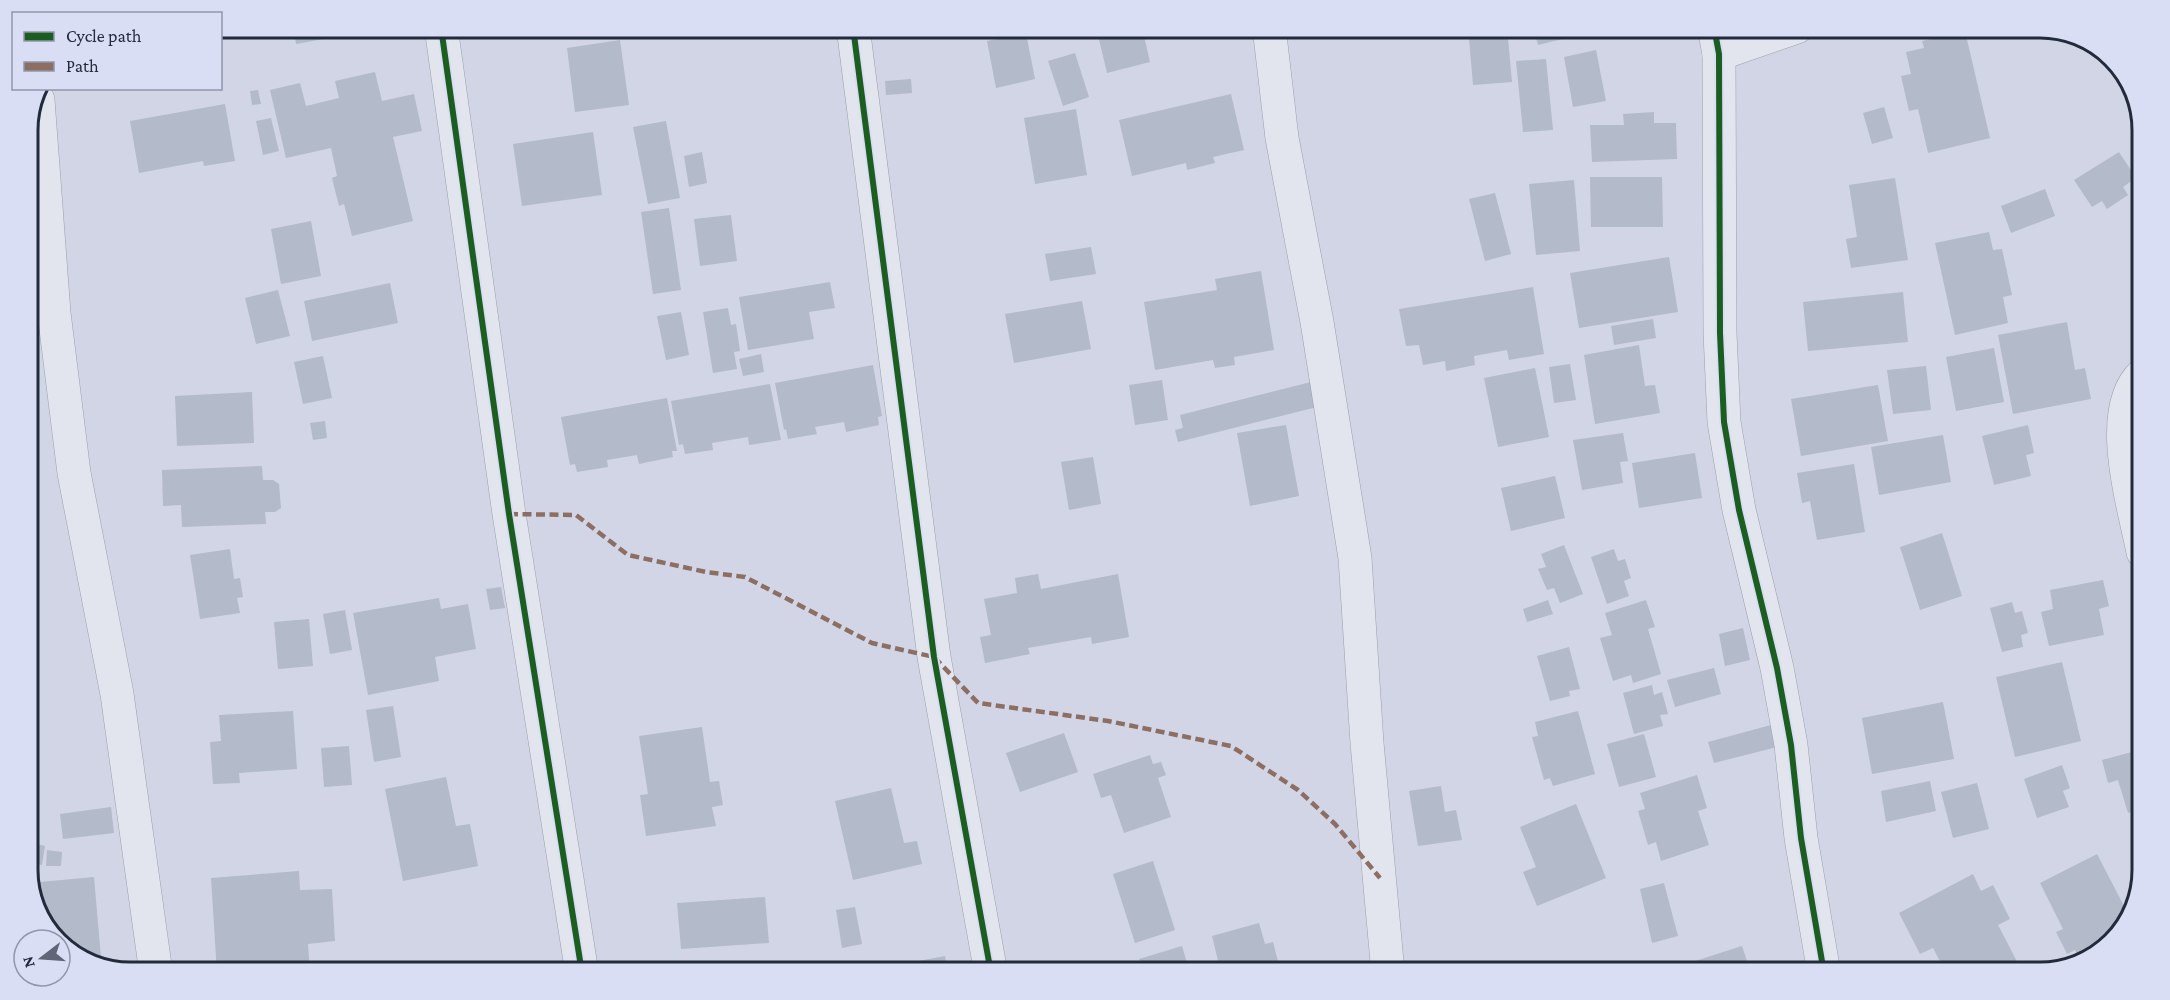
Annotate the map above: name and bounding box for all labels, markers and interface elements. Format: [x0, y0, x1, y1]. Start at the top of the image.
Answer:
legend [12, 12, 222, 90]
text: Cycle path [66, 26, 142, 46]
text: Path [66, 56, 99, 76]
north arrow [12, 928, 72, 988]
text: N [18, 954, 38, 970]

